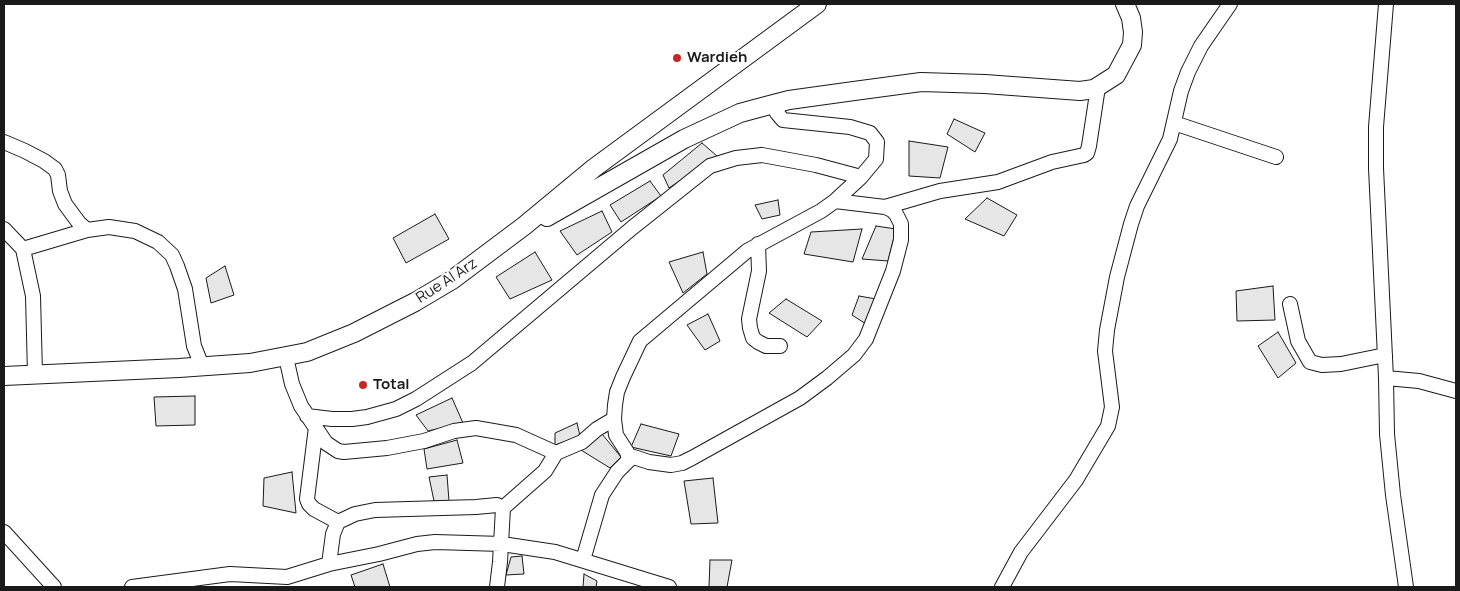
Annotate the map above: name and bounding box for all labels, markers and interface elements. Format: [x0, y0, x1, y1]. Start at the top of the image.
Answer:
place label: Wardieh [687, 49, 747, 67]
marker: Wardieh [671, 52, 683, 64]
street label: Rue Al Arz [413, 255, 481, 307]
place label: Total [373, 376, 410, 394]
marker: Total [357, 379, 369, 391]

